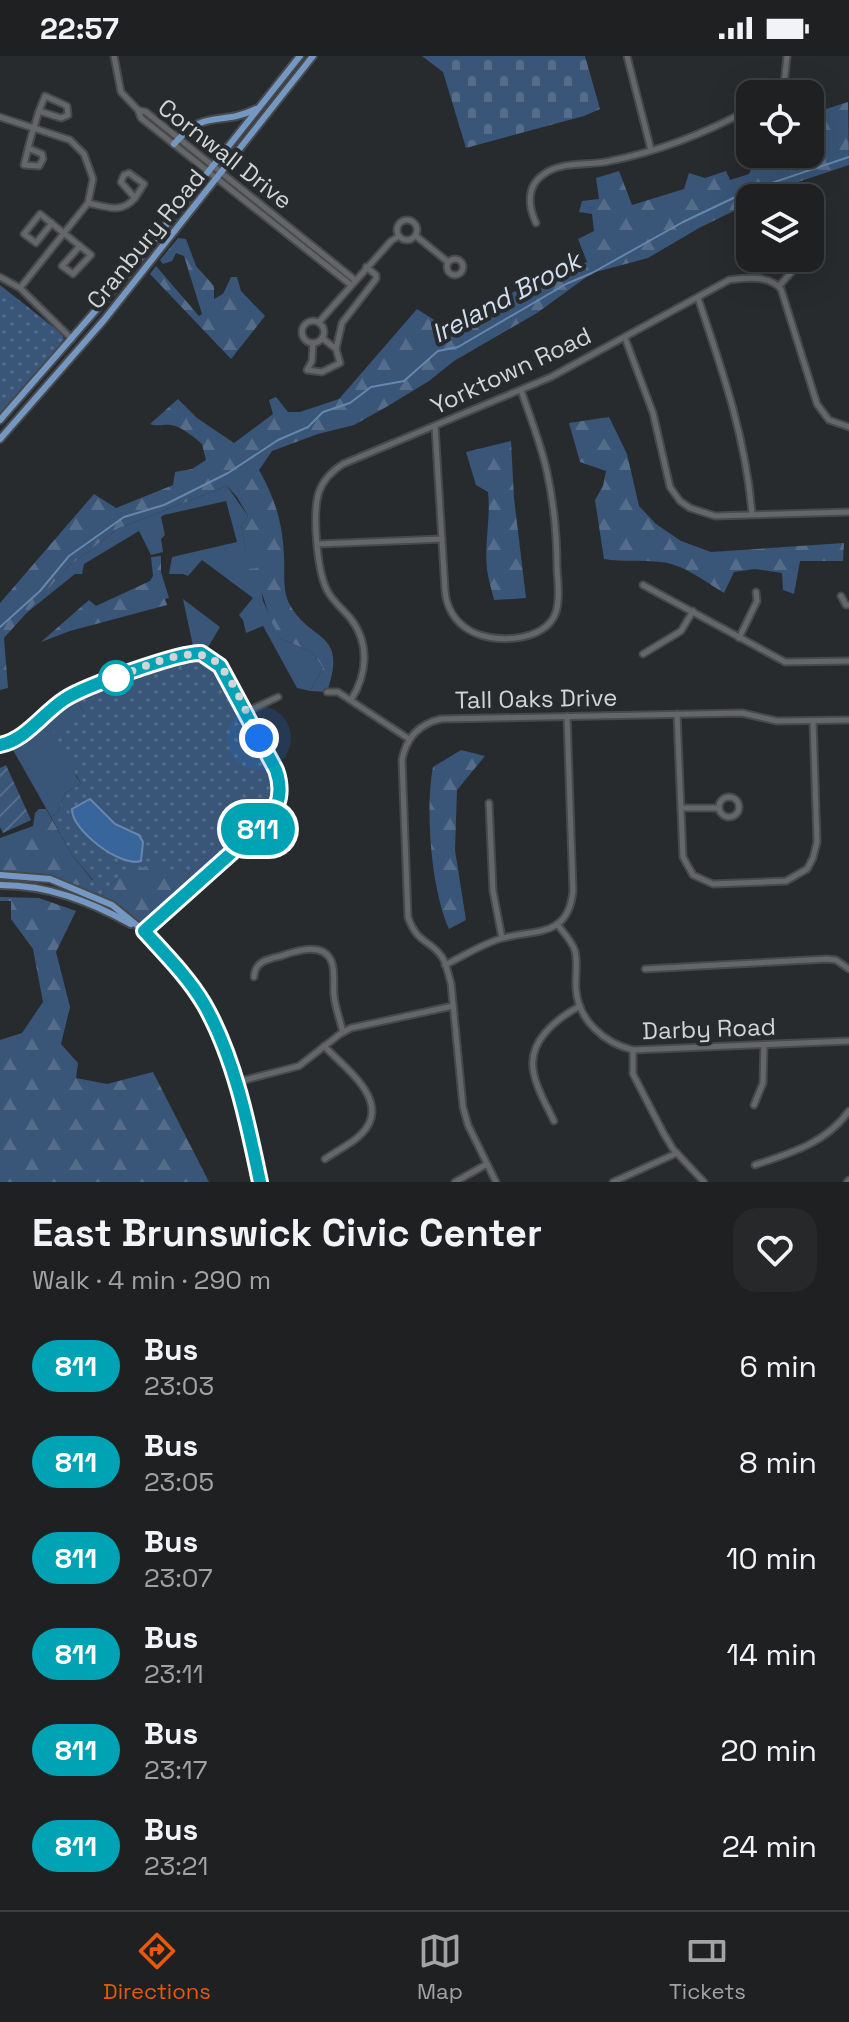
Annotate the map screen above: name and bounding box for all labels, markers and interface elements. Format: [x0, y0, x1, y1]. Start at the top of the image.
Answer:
text: 22:57 [40, 9, 119, 48]
map controls [736, 80, 824, 272]
button: locate [736, 80, 824, 168]
street label: Cornwall Drive [152, 91, 299, 216]
street label: Cranbury Road [80, 162, 212, 315]
button: layers [736, 184, 824, 272]
water label: Ireland Brook [425, 242, 589, 351]
street label: Yorktown Road [426, 320, 596, 421]
unlabelled marker [99, 661, 133, 695]
street label: Tall Oaks Drive [454, 682, 618, 715]
your location [239, 718, 279, 758]
line badge: 811 [212, 803, 304, 855]
text: 811 [237, 811, 279, 847]
street label: Darby Road [641, 1011, 776, 1046]
button: heart [733, 1208, 817, 1292]
text: East Brunswick Civic Center [32, 1209, 542, 1257]
text: Walk · 4 min · 290 m [32, 1263, 271, 1297]
text: Bus [144, 1330, 198, 1369]
text: 6 min [739, 1347, 817, 1386]
text: 811 [55, 1348, 97, 1384]
text: 23:03 [144, 1369, 214, 1403]
text: Bus [144, 1426, 198, 1465]
text: 8 min [739, 1443, 817, 1482]
text: 811 [55, 1444, 97, 1480]
text: 23:05 [144, 1465, 214, 1499]
text: Bus [144, 1522, 198, 1561]
text: 10 min [726, 1539, 817, 1578]
text: 811 [55, 1540, 97, 1576]
text: 23:07 [144, 1561, 213, 1595]
text: Bus [144, 1618, 198, 1657]
text: 14 min [726, 1635, 817, 1674]
text: 811 [55, 1636, 97, 1672]
text: 23:11 [144, 1657, 204, 1691]
text: Bus [144, 1714, 198, 1753]
text: 20 min [720, 1731, 817, 1770]
text: 811 [55, 1732, 97, 1768]
text: 23:17 [144, 1753, 207, 1787]
text: Bus [144, 1810, 198, 1849]
text: 24 min [722, 1827, 817, 1866]
text: 811 [55, 1828, 97, 1864]
text: 23:21 [144, 1849, 208, 1883]
tab: Directions [103, 1929, 211, 2005]
tab: Map [417, 1929, 463, 2005]
tab: Tickets [669, 1929, 746, 2005]

